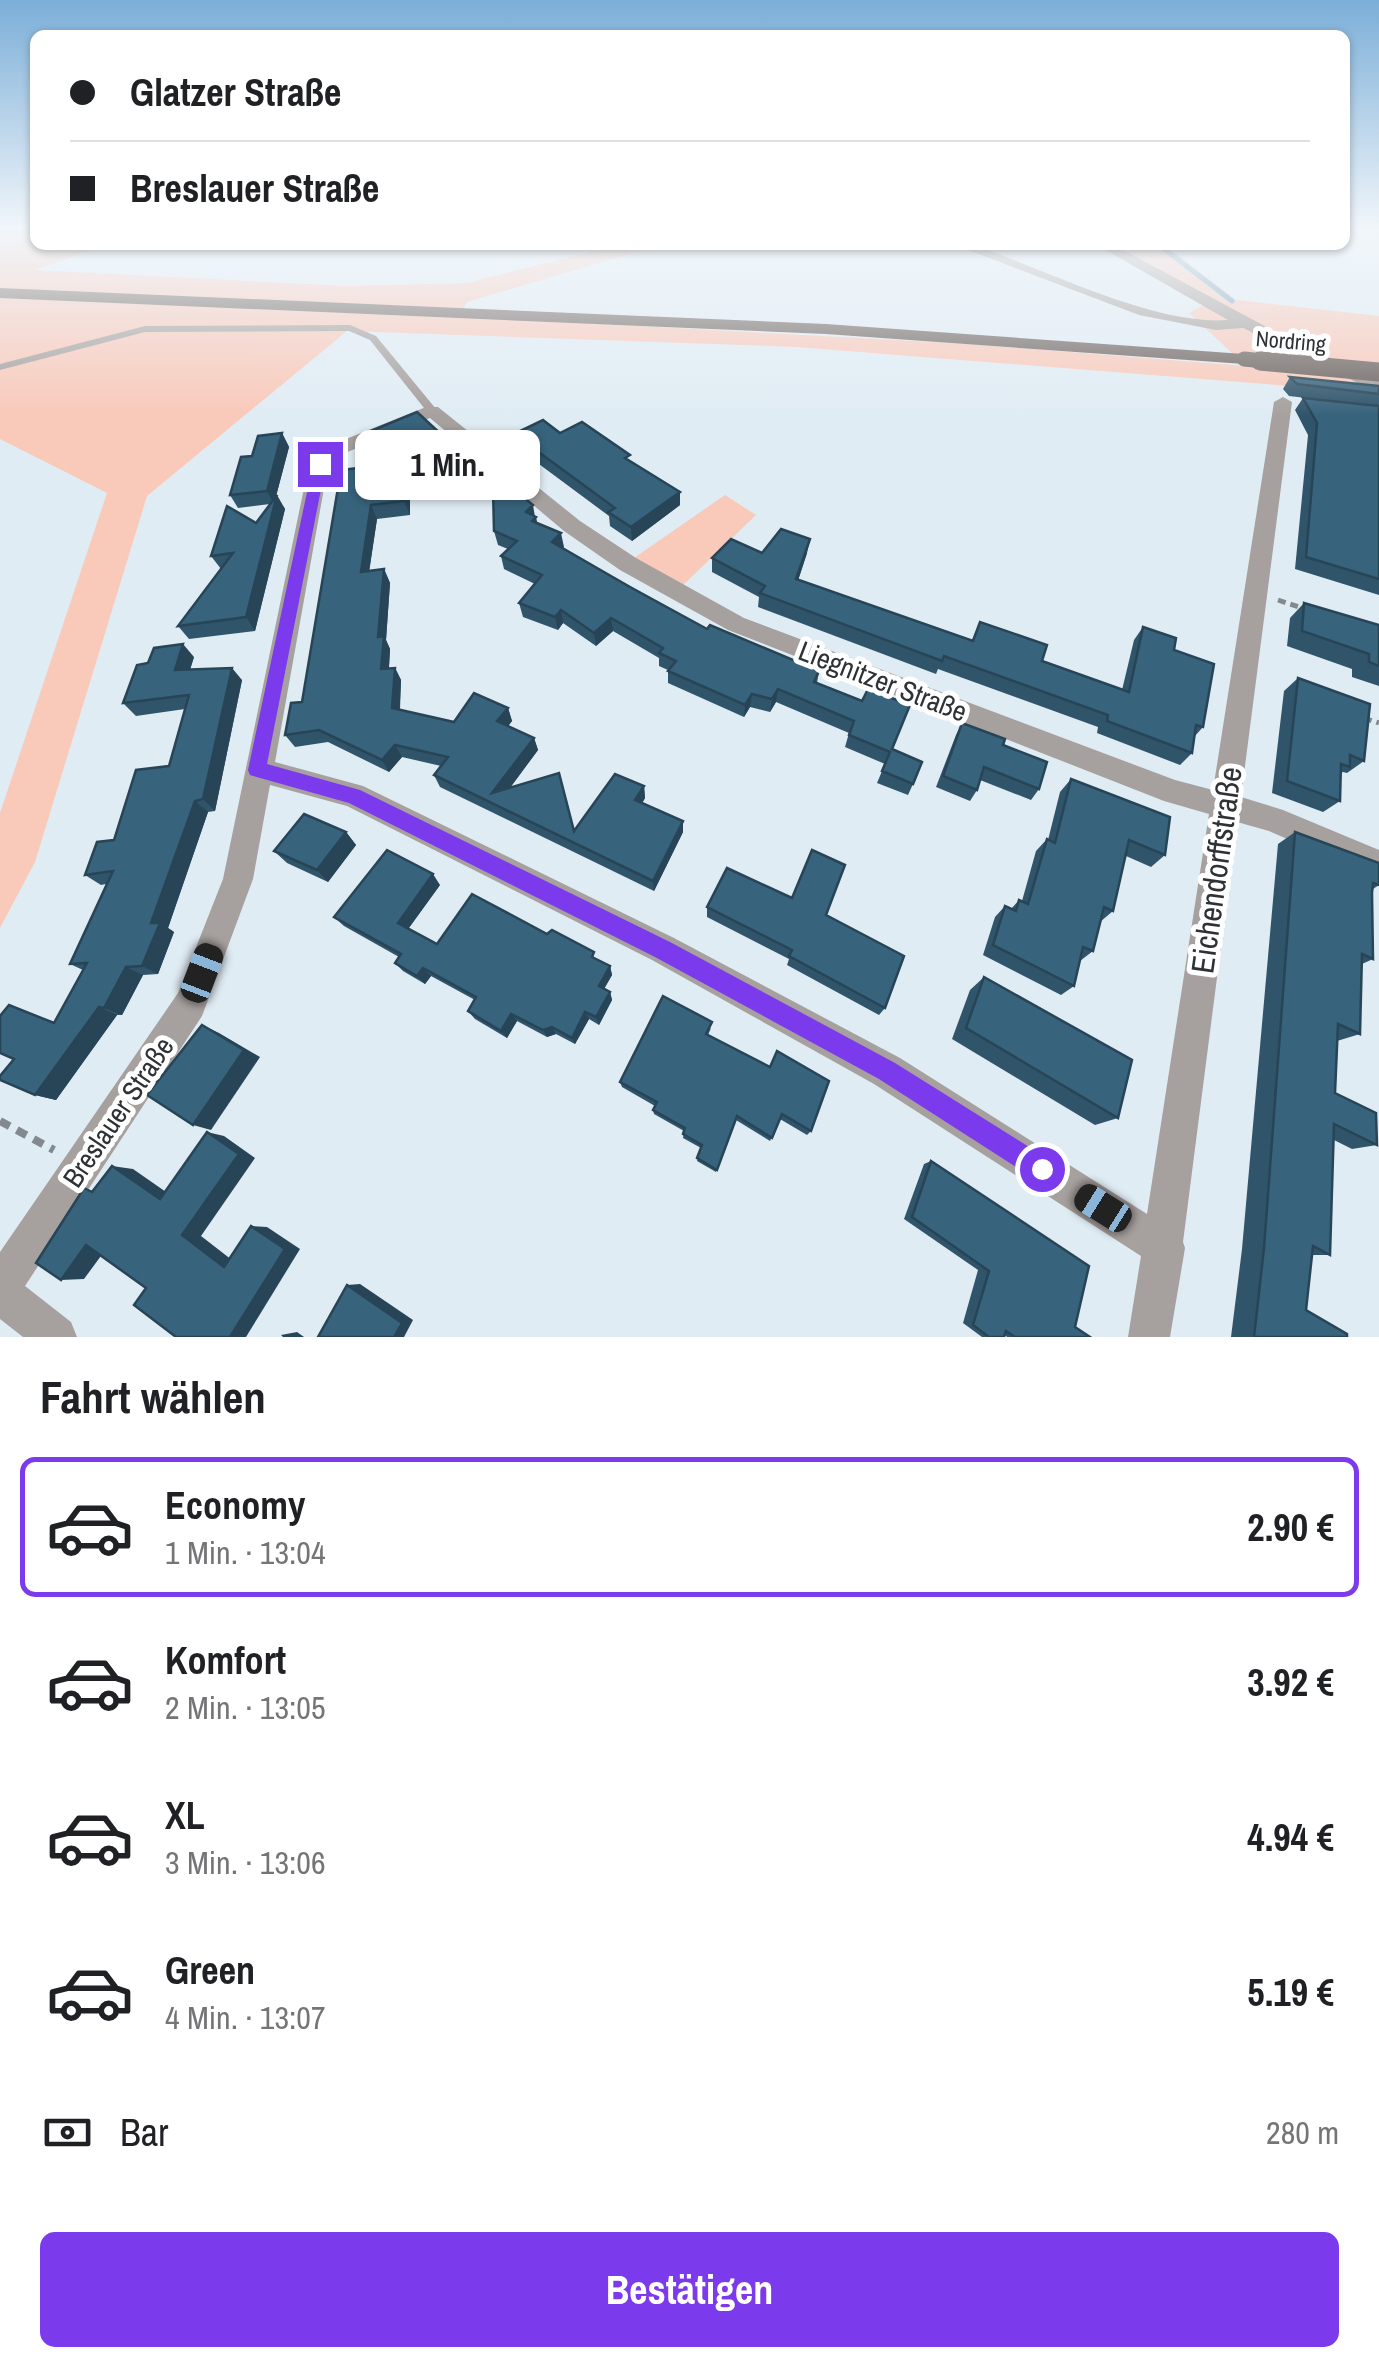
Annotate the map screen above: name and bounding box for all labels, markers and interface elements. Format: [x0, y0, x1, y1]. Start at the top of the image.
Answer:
text: Glatzer Straße [130, 67, 341, 118]
text: Breslauer Straße [130, 163, 379, 214]
street label: Nordring [1255, 323, 1327, 359]
callout: 1 Min. [355, 429, 540, 499]
route end [298, 442, 343, 487]
text: 1 Min. [410, 443, 485, 486]
street label: Liegnitzer Straße [793, 631, 973, 731]
street label: Eichendorffstraße [1180, 764, 1252, 976]
car [177, 940, 227, 1006]
street label: Breslauer Straße [54, 1029, 182, 1195]
route start [1020, 1147, 1065, 1192]
car [1070, 1179, 1136, 1237]
text: Fahrt wählen [40, 1366, 266, 1427]
text: Economy [165, 1480, 305, 1531]
icon: car [45, 1482, 135, 1572]
text: 2.90 € [1247, 1502, 1334, 1553]
text: 1 Min. · 13:04 [165, 1531, 325, 1574]
text: Komfort [165, 1635, 286, 1686]
icon: car [45, 1637, 135, 1727]
text: 3.92 € [1247, 1657, 1334, 1708]
text: 2 Min. · 13:05 [165, 1686, 325, 1729]
text: XL [165, 1790, 205, 1841]
icon: car [45, 1792, 135, 1882]
text: 4.94 € [1247, 1812, 1334, 1863]
text: 3 Min. · 13:06 [165, 1841, 325, 1884]
text: Green [165, 1945, 255, 1996]
icon: car [45, 1947, 135, 2037]
text: 5.19 € [1247, 1967, 1334, 2018]
text: 4 Min. · 13:07 [165, 1996, 325, 2039]
icon: cash [40, 2105, 95, 2160]
text: Bar [120, 2107, 169, 2158]
text: 280 m [1266, 2111, 1339, 2154]
button: Bestätigen [40, 2232, 1339, 2347]

